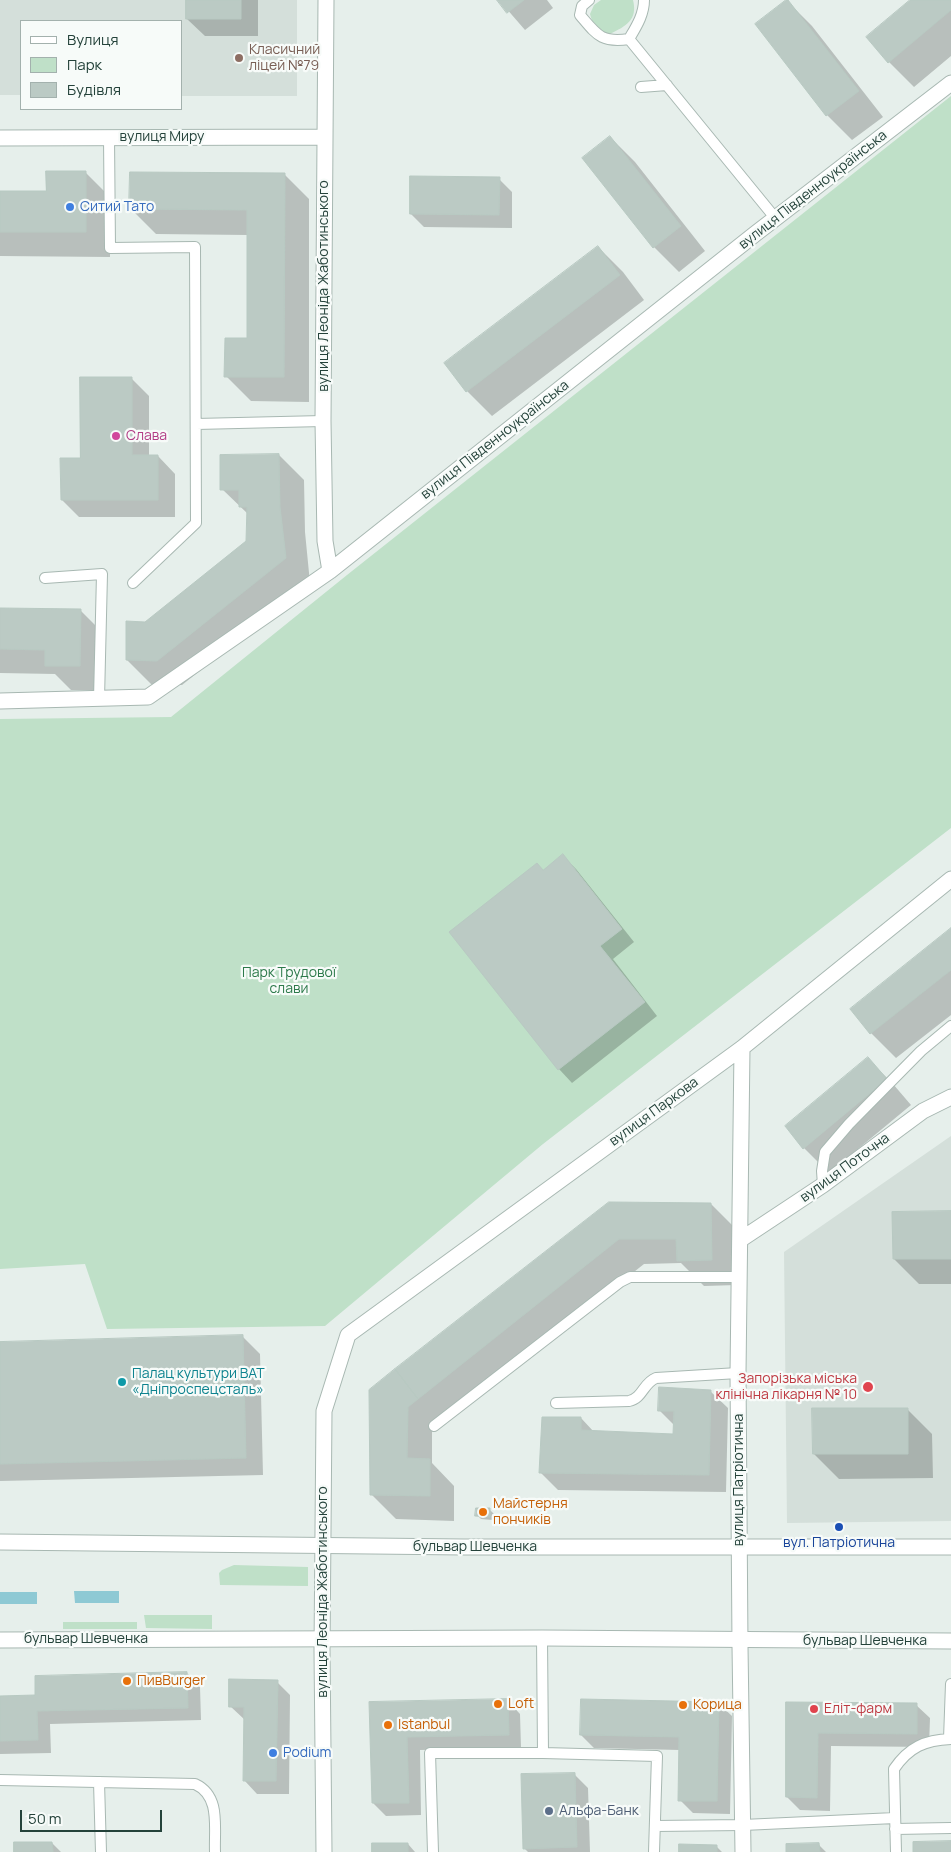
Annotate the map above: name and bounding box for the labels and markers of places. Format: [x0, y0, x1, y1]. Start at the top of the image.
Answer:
place label: Класичний ліцей №79 [249, 42, 320, 74]
marker: Класичний ліцей №79 [233, 52, 245, 64]
place label: Ситий Тато [80, 199, 154, 215]
marker: Ситий Тато [64, 201, 76, 213]
place label: Слава [126, 428, 167, 444]
marker: Слава [110, 430, 122, 442]
place label: Палац культури ВАТ «Дніпроспецсталь» [132, 1366, 265, 1398]
place label: Запорізька міська клінічна лікарня № 10 [715, 1371, 857, 1404]
marker: Палац культури ВАТ «Дніпроспецсталь» [116, 1376, 128, 1388]
marker: Запорізька міська клінічна лікарня № 10 [861, 1380, 875, 1394]
place label: Майстерня пончиків [493, 1496, 568, 1528]
marker: Майстерня пончиків [477, 1506, 489, 1518]
marker: вул. Патріотична [833, 1521, 845, 1533]
place label: вул. Патріотична [783, 1535, 895, 1551]
place label: ПивBurger [137, 1673, 205, 1689]
marker: ПивBurger [121, 1675, 133, 1687]
place label: Loft [508, 1696, 534, 1712]
place label: Корица [693, 1697, 742, 1713]
marker: Loft [492, 1698, 504, 1710]
marker: Корица [677, 1699, 689, 1711]
place label: Еліт-фарм [824, 1701, 892, 1717]
marker: Еліт-фарм [808, 1703, 820, 1715]
place label: Istanbul [398, 1717, 450, 1733]
marker: Istanbul [382, 1719, 394, 1731]
place label: Podium [283, 1745, 331, 1761]
marker: Podium [267, 1747, 279, 1759]
place label: Альфа-Банк [559, 1803, 639, 1819]
marker: Альфа-Банк [543, 1805, 555, 1817]

